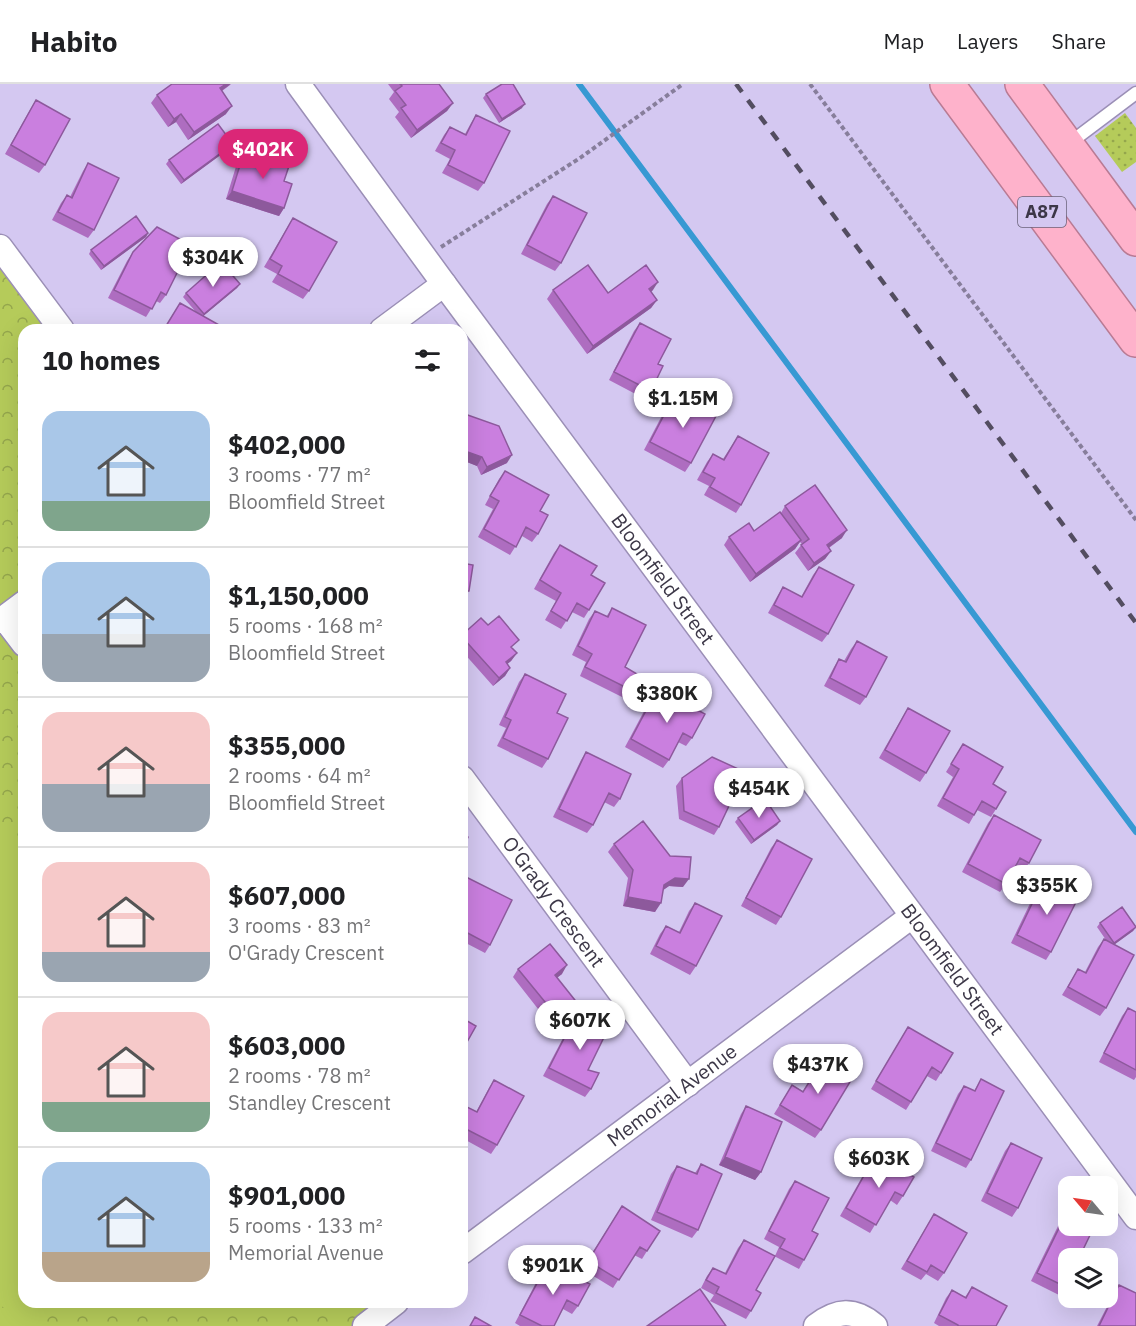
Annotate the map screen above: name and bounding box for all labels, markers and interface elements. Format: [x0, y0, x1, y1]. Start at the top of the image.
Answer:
text: Habito [30, 23, 118, 60]
text: Map [884, 27, 924, 55]
text: Layers [957, 27, 1019, 55]
text: Share [1052, 27, 1106, 55]
pin: $402K [221, 129, 305, 180]
text: $402K [232, 135, 294, 162]
road number: A87 [1018, 197, 1066, 227]
pin: $304K [171, 237, 255, 288]
text: $304K [182, 243, 244, 270]
text: 10 homes [42, 343, 160, 377]
icon: filters [411, 344, 444, 377]
pin: $1.15M [634, 378, 732, 429]
text: $1.15M [648, 384, 718, 411]
text: $402,000 [228, 427, 345, 461]
icon: home [90, 435, 162, 507]
text: 3 rooms · 77 m² [228, 461, 371, 488]
text: Bloomfield Street [228, 488, 385, 515]
street label: Bloomfield Street [606, 508, 721, 650]
text: $1,150,000 [228, 578, 369, 612]
icon: home [90, 586, 162, 658]
text: 5 rooms · 168 m² [228, 612, 383, 639]
text: Bloomfield Street [228, 639, 385, 666]
pin: $380K [625, 673, 709, 724]
text: $380K [636, 679, 698, 706]
text: $355,000 [228, 728, 345, 762]
icon: home [90, 736, 162, 808]
text: 2 rooms · 64 m² [228, 762, 371, 789]
pin: $454K [717, 768, 801, 819]
text: $454K [728, 774, 790, 801]
text: Bloomfield Street [228, 789, 385, 816]
street label: O'Grady Crescent [497, 831, 611, 973]
pin: $355K [1005, 865, 1089, 916]
text: $355K [1016, 871, 1078, 898]
text: $607,000 [228, 878, 345, 912]
icon: home [90, 886, 162, 958]
street label: Bloomfield Street [895, 898, 1011, 1040]
text: 3 rooms · 83 m² [228, 912, 371, 939]
text: O'Grady Crescent [228, 939, 384, 966]
pin: $607K [538, 1000, 622, 1051]
text: $607K [549, 1006, 611, 1033]
text: $603,000 [228, 1028, 345, 1062]
icon: home [90, 1036, 162, 1108]
street label: Memorial Avenue [601, 1037, 742, 1152]
pin: $437K [776, 1044, 860, 1095]
text: $437K [787, 1050, 849, 1077]
text: 2 rooms · 78 m² [228, 1062, 371, 1089]
text: Standley Crescent [228, 1089, 391, 1116]
pin: $603K [837, 1138, 921, 1189]
text: $603K [848, 1144, 910, 1171]
north arrow [1058, 1176, 1118, 1236]
map controls [1058, 1176, 1118, 1308]
text: $901,000 [228, 1178, 345, 1212]
icon: home [90, 1186, 162, 1258]
text: 5 rooms · 133 m² [228, 1212, 383, 1239]
text: Memorial Avenue [228, 1239, 384, 1266]
pin: $901K [511, 1245, 595, 1296]
button: layers [1058, 1248, 1118, 1308]
text: $901K [522, 1251, 584, 1278]

